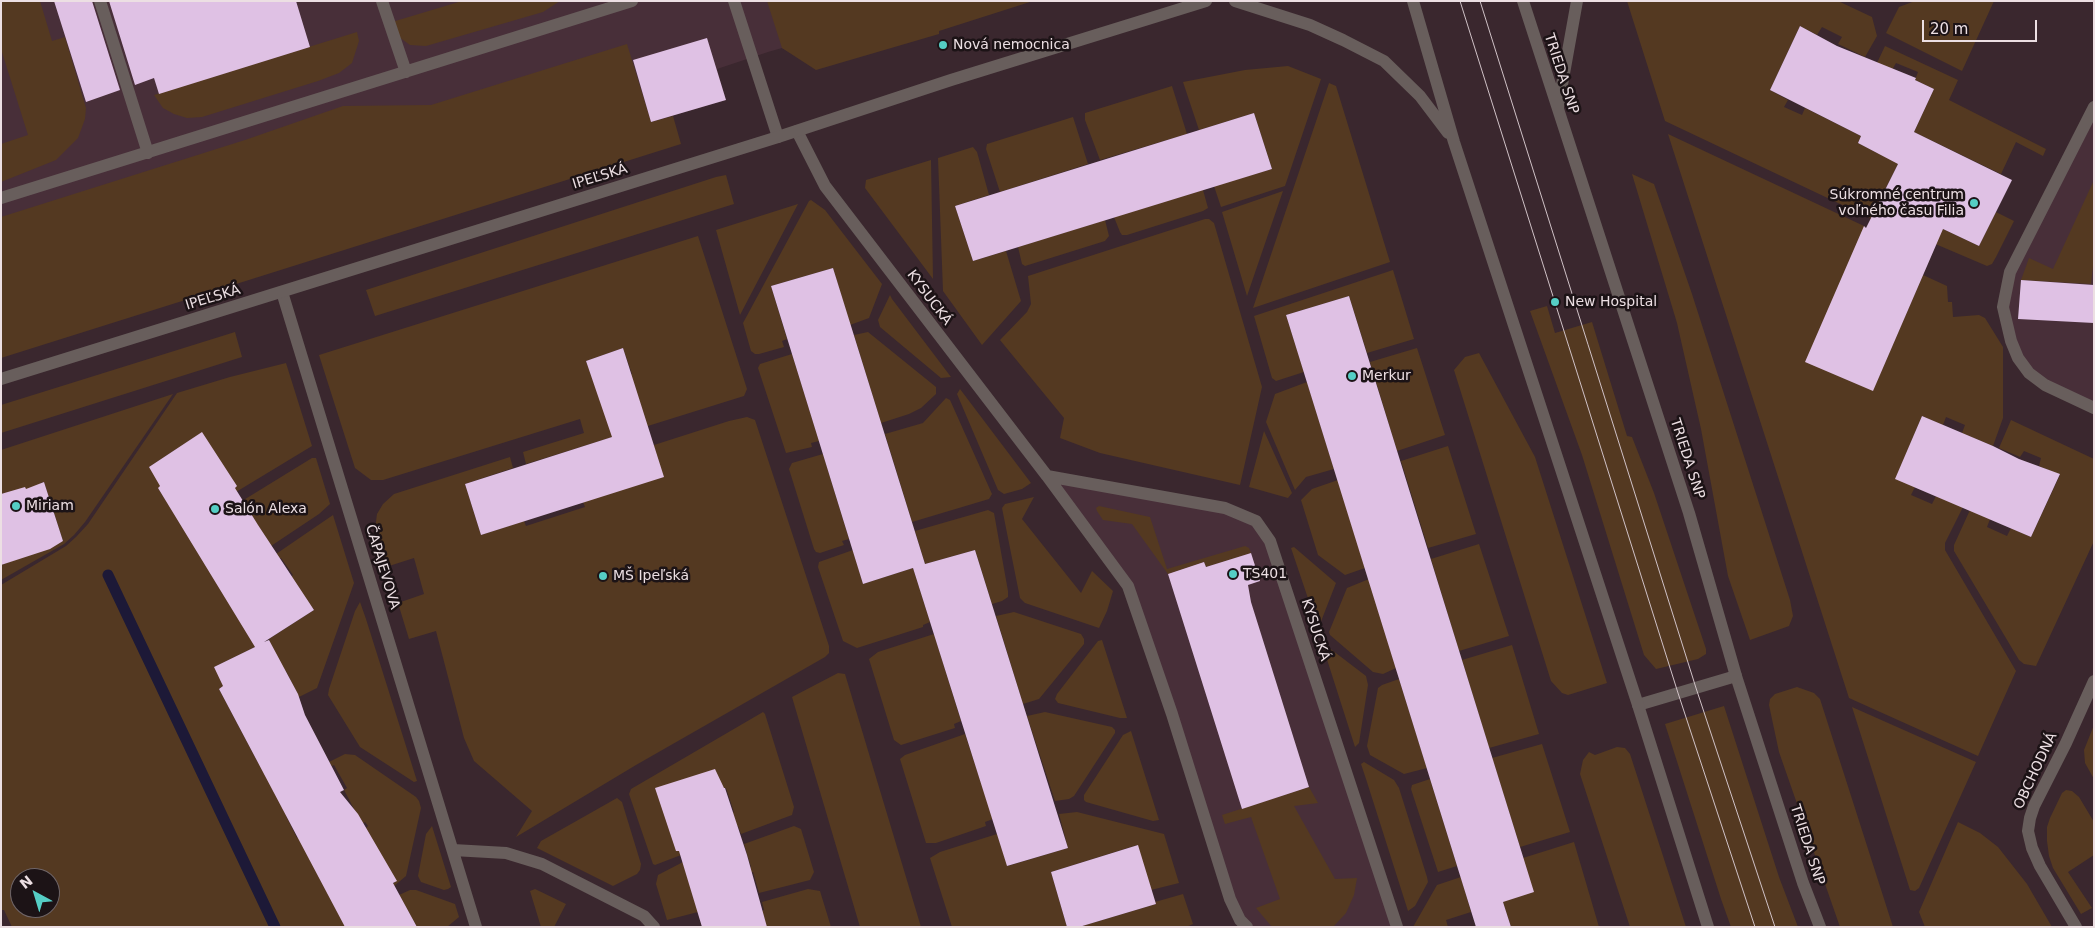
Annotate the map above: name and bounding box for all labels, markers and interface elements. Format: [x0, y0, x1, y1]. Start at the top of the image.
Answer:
scale bar [1925, 10, 2040, 42]
text: 20 m [1930, 20, 1968, 38]
street label: TRIEDA SNP [1540, 32, 1582, 116]
place label: Nová nemocnica [953, 37, 1070, 53]
marker: Nová nemocnica [937, 39, 949, 51]
street label: IPEĽSKÁ [570, 161, 630, 193]
place label: Súkromné centrum voľného času Filia [1830, 187, 1964, 220]
marker: Súkromné centrum voľného času Filia [1968, 197, 1980, 209]
street label: KYSUCKÁ [903, 267, 955, 329]
street label: IPEĽSKÁ [183, 282, 243, 314]
place label: New Hospital [1565, 294, 1657, 310]
marker: New Hospital [1549, 296, 1561, 308]
place label: Merkur [1362, 368, 1411, 384]
marker: Merkur [1346, 370, 1358, 382]
street label: TRIEDA SNP [1666, 417, 1708, 501]
place label: Miriam [26, 498, 74, 514]
marker: Miriam [10, 500, 22, 512]
place label: Salón Alexa [225, 501, 307, 517]
marker: Salón Alexa [209, 503, 221, 515]
street label: ČAPAJEVOVA [361, 523, 403, 611]
place label: TS401 [1243, 566, 1287, 582]
place label: MŠ Ipeľská [613, 568, 689, 584]
marker: TS401 [1227, 568, 1239, 580]
marker: MŠ Ipeľská [597, 570, 609, 582]
street label: KYSUCKÁ [1297, 597, 1333, 663]
street label: OBCHODNÁ [2011, 730, 2061, 812]
street label: TRIEDA SNP [1786, 803, 1828, 887]
north arrow [10, 868, 60, 918]
text: N [17, 872, 36, 892]

